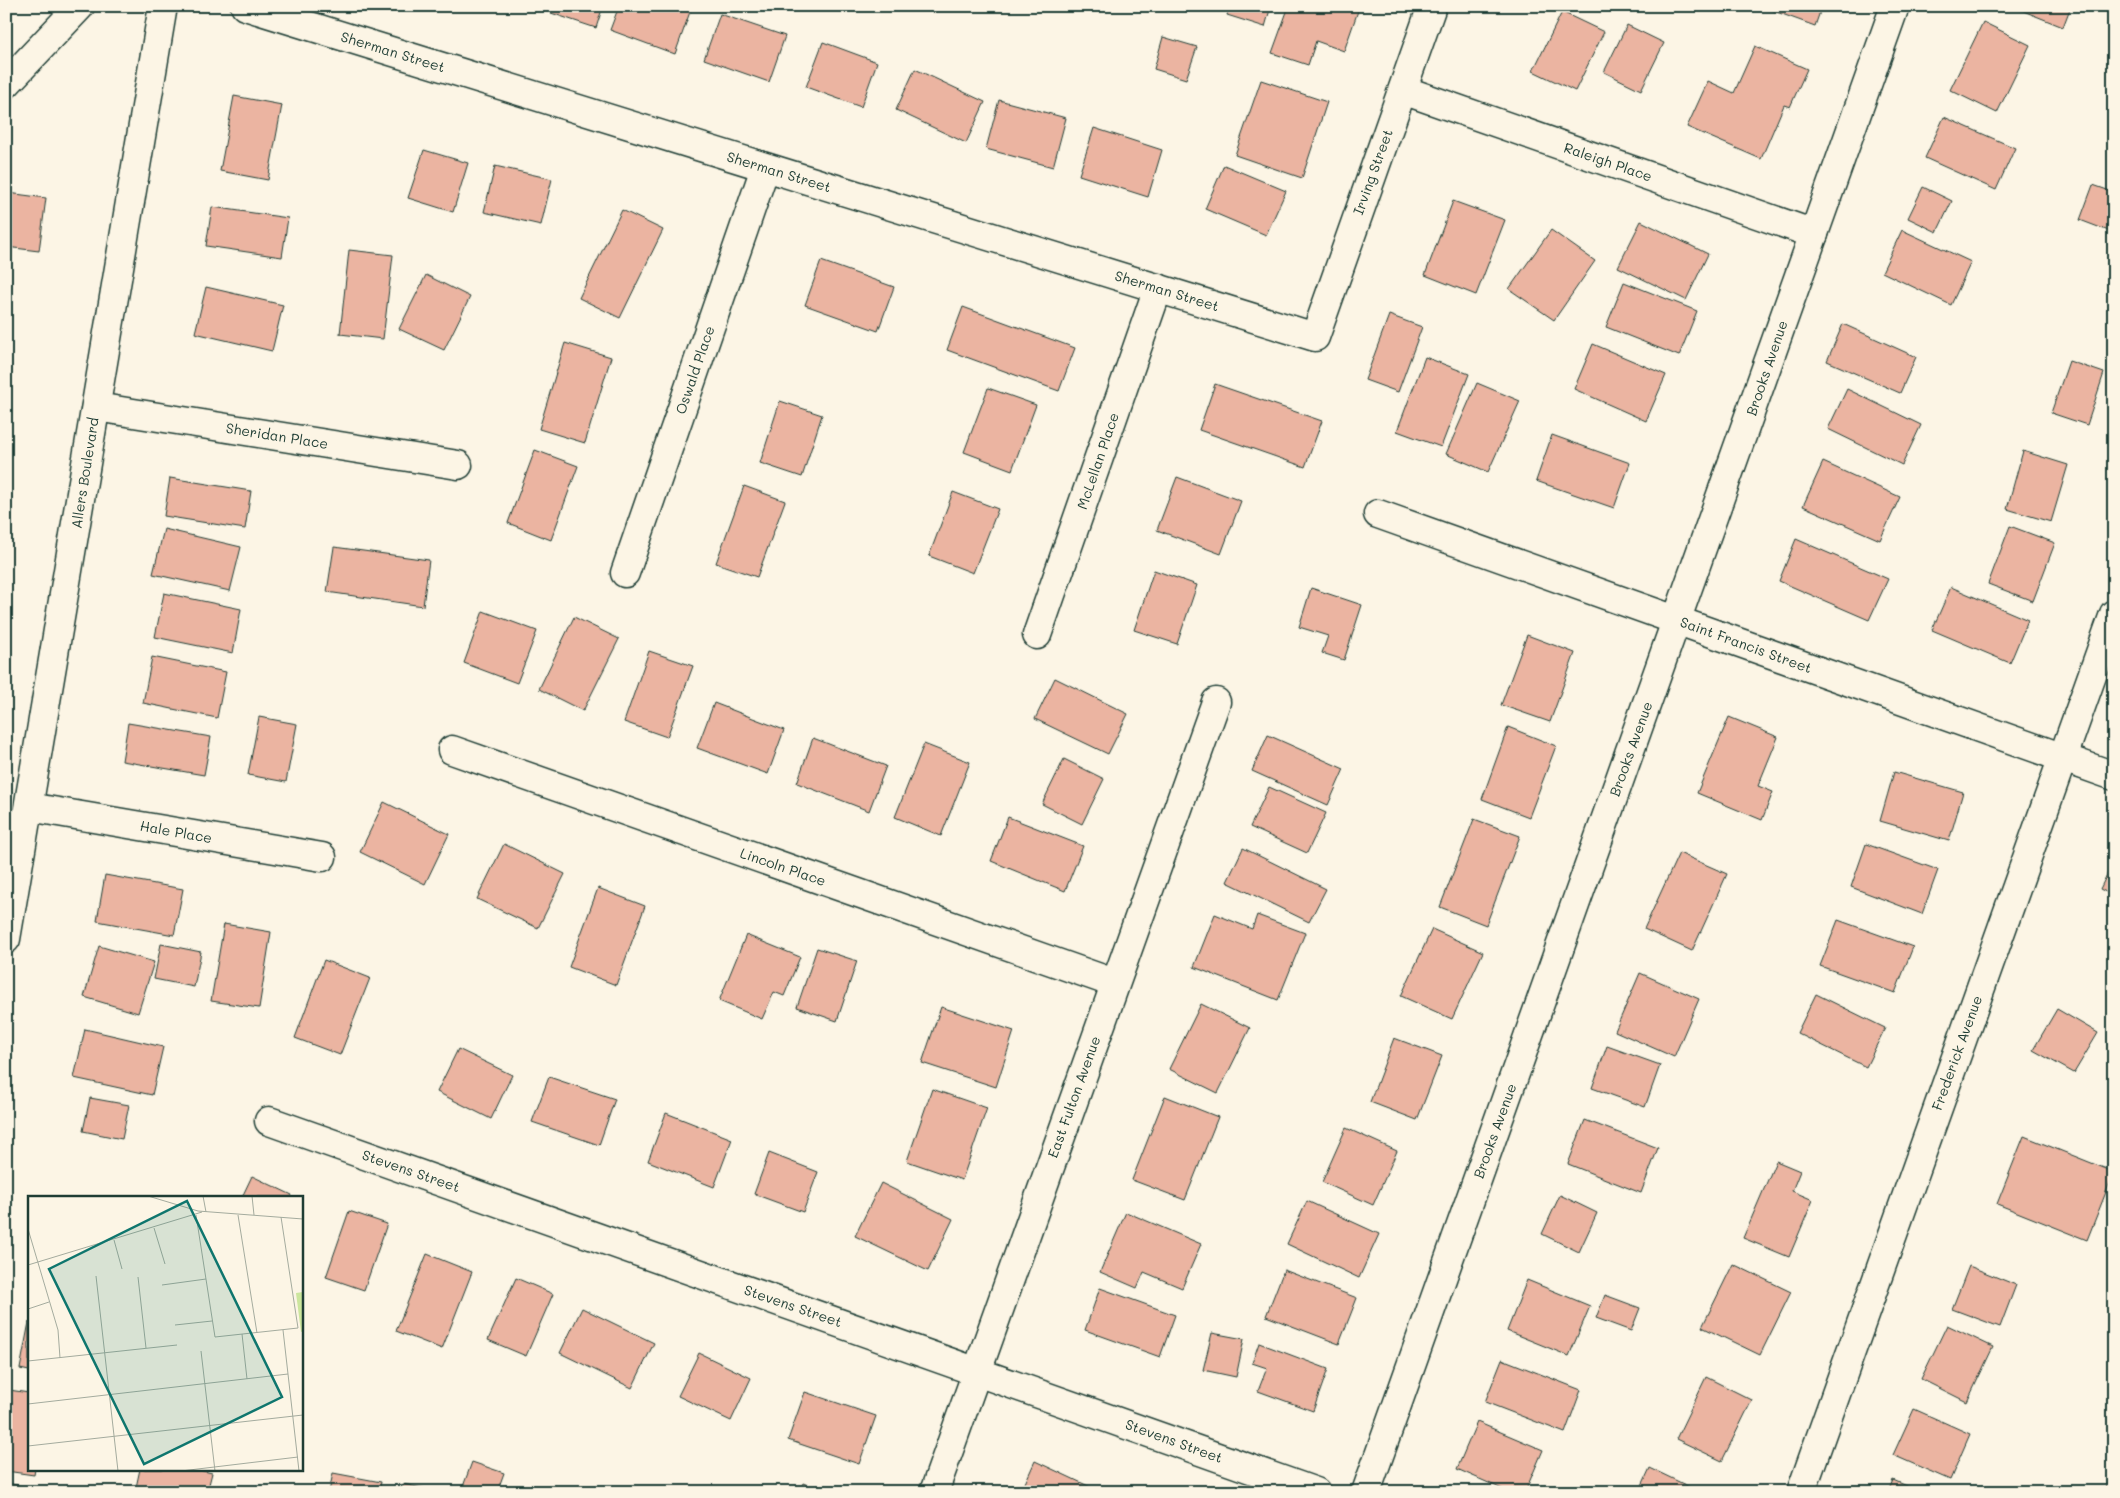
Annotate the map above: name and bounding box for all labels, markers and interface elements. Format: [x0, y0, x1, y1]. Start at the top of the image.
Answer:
street label: Sherman Street [339, 27, 448, 76]
street label: Irving Street [1348, 126, 1397, 217]
street label: Raleigh Place [1561, 138, 1655, 186]
street label: Sherman Street [725, 147, 834, 196]
street label: Sherman Street [1113, 266, 1222, 315]
street label: Brooks Avenue [1741, 318, 1792, 418]
street label: Oswald Place [671, 323, 718, 416]
street label: McLellan Place [1072, 410, 1123, 512]
street label: Allers Boulevard [66, 416, 103, 530]
street label: Sheridan Place [225, 418, 330, 453]
street label: Saint Francis Street [1678, 612, 1815, 677]
street label: Brooks Avenue [1605, 699, 1656, 799]
street label: Hale Place [138, 816, 214, 847]
street label: Lincoln Place [738, 843, 829, 890]
street label: Frederick Avenue [1927, 993, 1986, 1113]
street label: East Fulton Avenue [1043, 1033, 1104, 1160]
street label: Brooks Avenue [1469, 1081, 1520, 1181]
street label: Stevens Street [360, 1145, 463, 1196]
inset map [28, 1196, 302, 1470]
street label: Stevens Street [742, 1280, 845, 1331]
street label: Stevens Street [1123, 1414, 1226, 1467]

